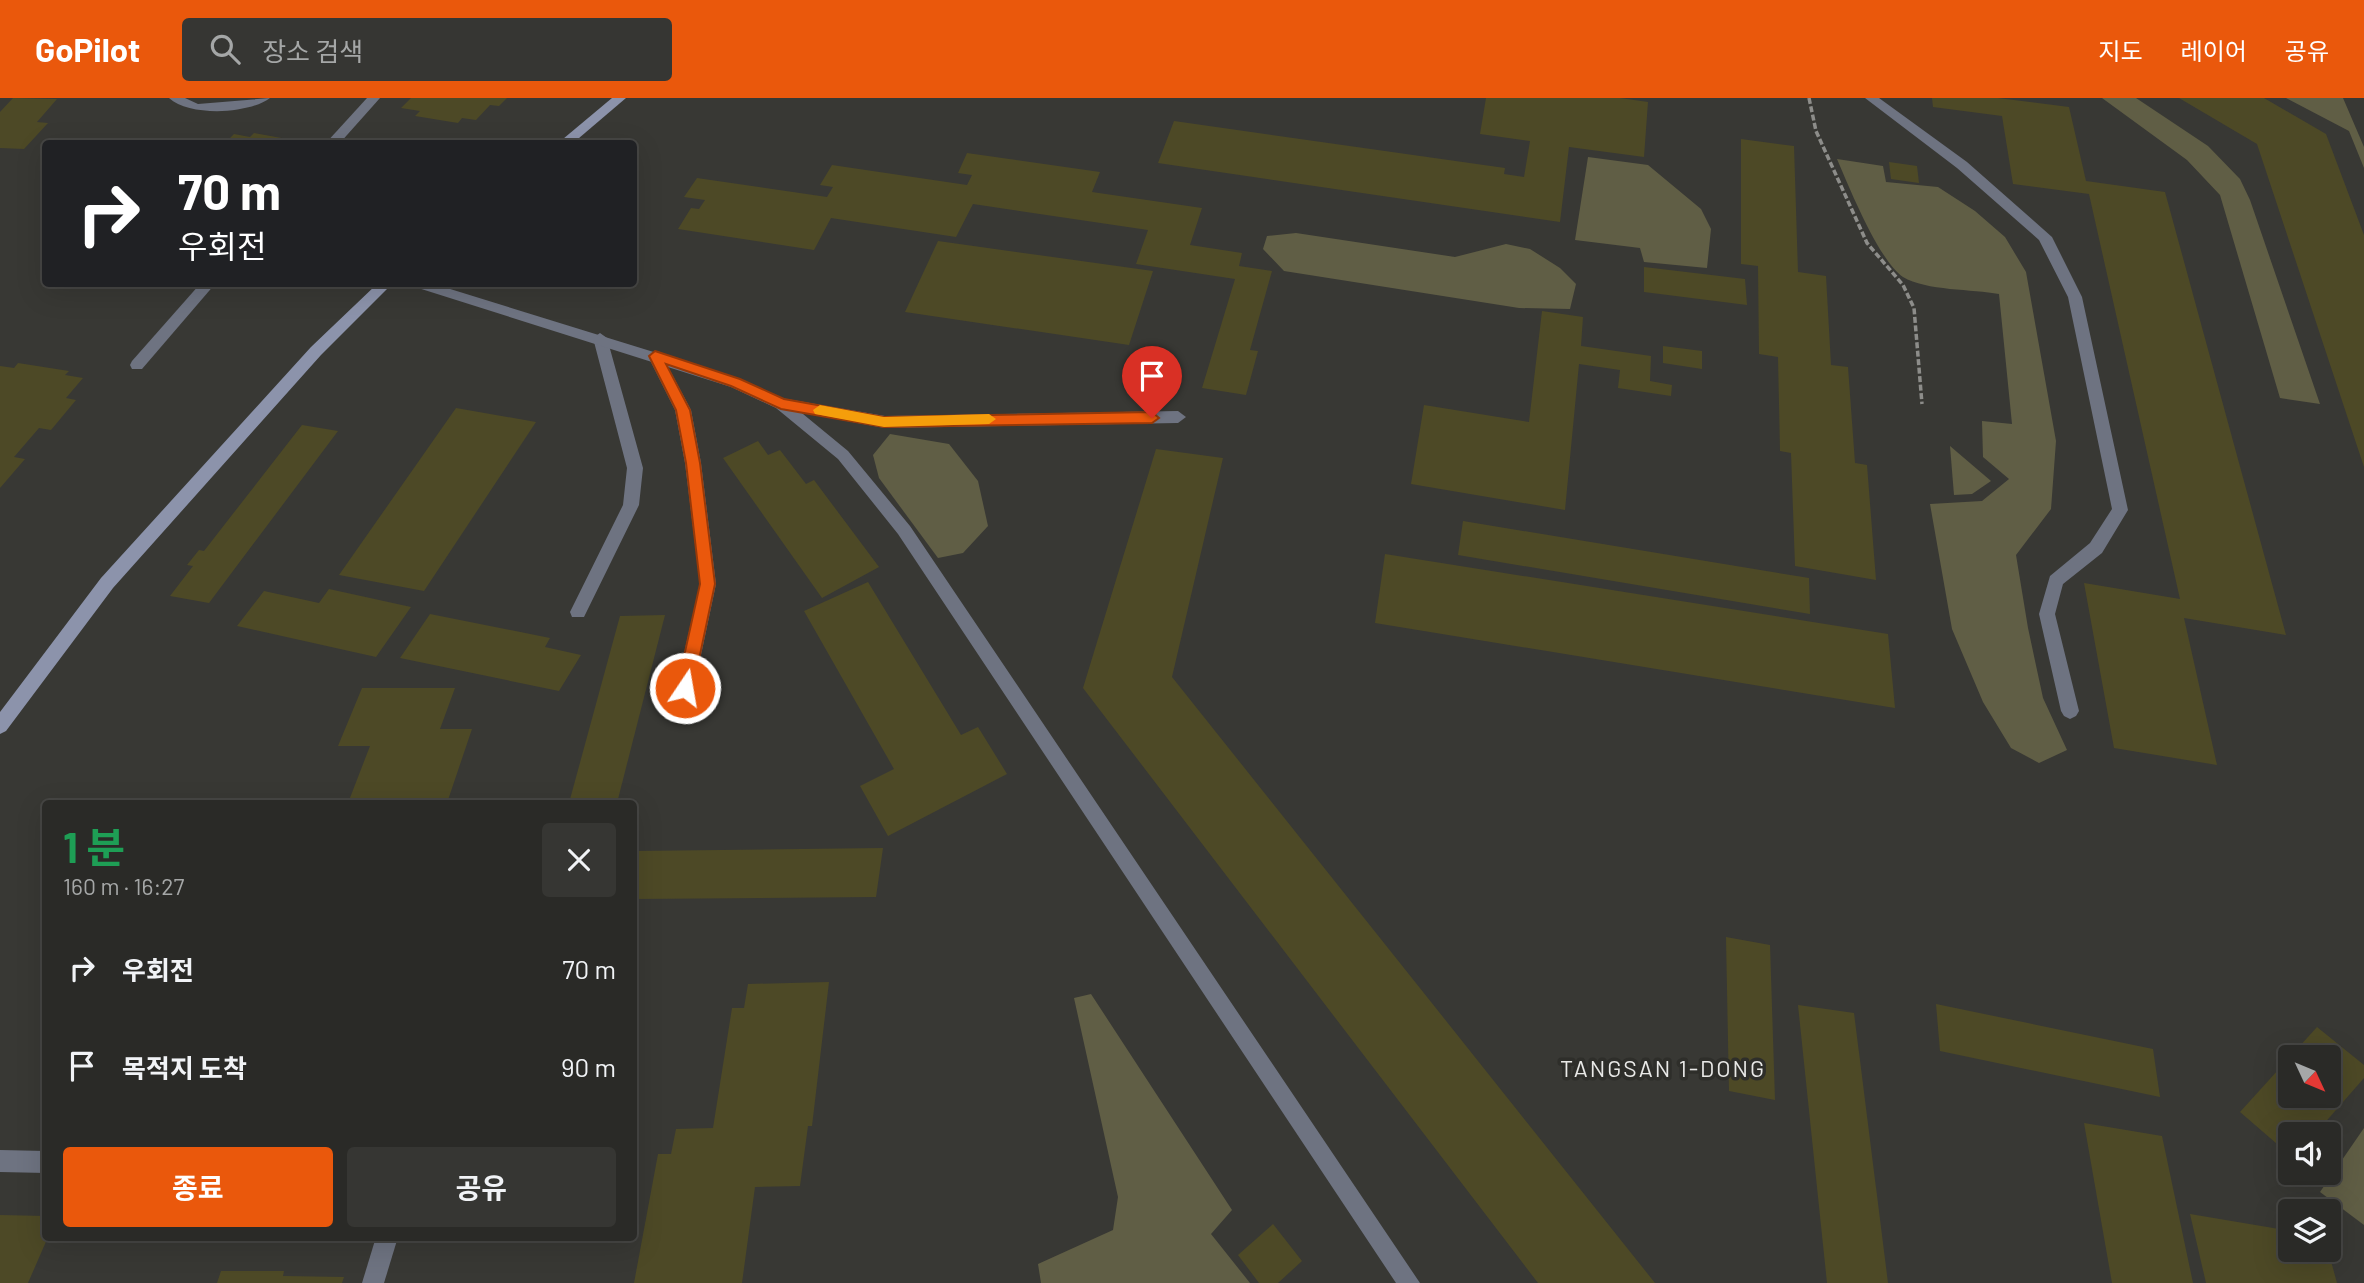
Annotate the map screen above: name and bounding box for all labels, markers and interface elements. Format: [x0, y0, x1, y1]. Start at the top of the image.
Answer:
search box [182, 18, 672, 81]
text: GoPilot [35, 29, 140, 69]
icon: search [206, 30, 244, 68]
text: 장소 검색 [262, 35, 363, 66]
text: 지도 [2098, 36, 2143, 65]
text: 레이어 [2181, 36, 2247, 65]
text: 공유 [2285, 36, 2329, 65]
text: 70 m [178, 161, 281, 220]
icon: right [63, 168, 154, 259]
text: 우회전 [178, 226, 266, 264]
pin [1122, 346, 1182, 418]
icon: arrive [1133, 357, 1171, 395]
position arrow [648, 651, 722, 725]
text: 1 분 [63, 821, 125, 871]
button: close [542, 823, 616, 897]
text: 160 m · 16:27 [63, 872, 184, 900]
icon: right [63, 949, 101, 987]
text: 70 m [562, 953, 616, 984]
text: 우회전 [122, 954, 194, 985]
north arrow [2278, 1045, 2342, 1108]
map controls [2278, 1045, 2341, 1262]
icon: arrive [63, 1047, 101, 1085]
text: 90 m [561, 1051, 616, 1082]
text: 목적지 도착 [122, 1052, 247, 1083]
district label: TANGSAN 1-DONG [1560, 1054, 1766, 1082]
button: sound [2278, 1122, 2341, 1185]
button: 종료 [63, 1147, 333, 1227]
button: 공유 [347, 1147, 616, 1227]
button: layers [2278, 1199, 2341, 1262]

